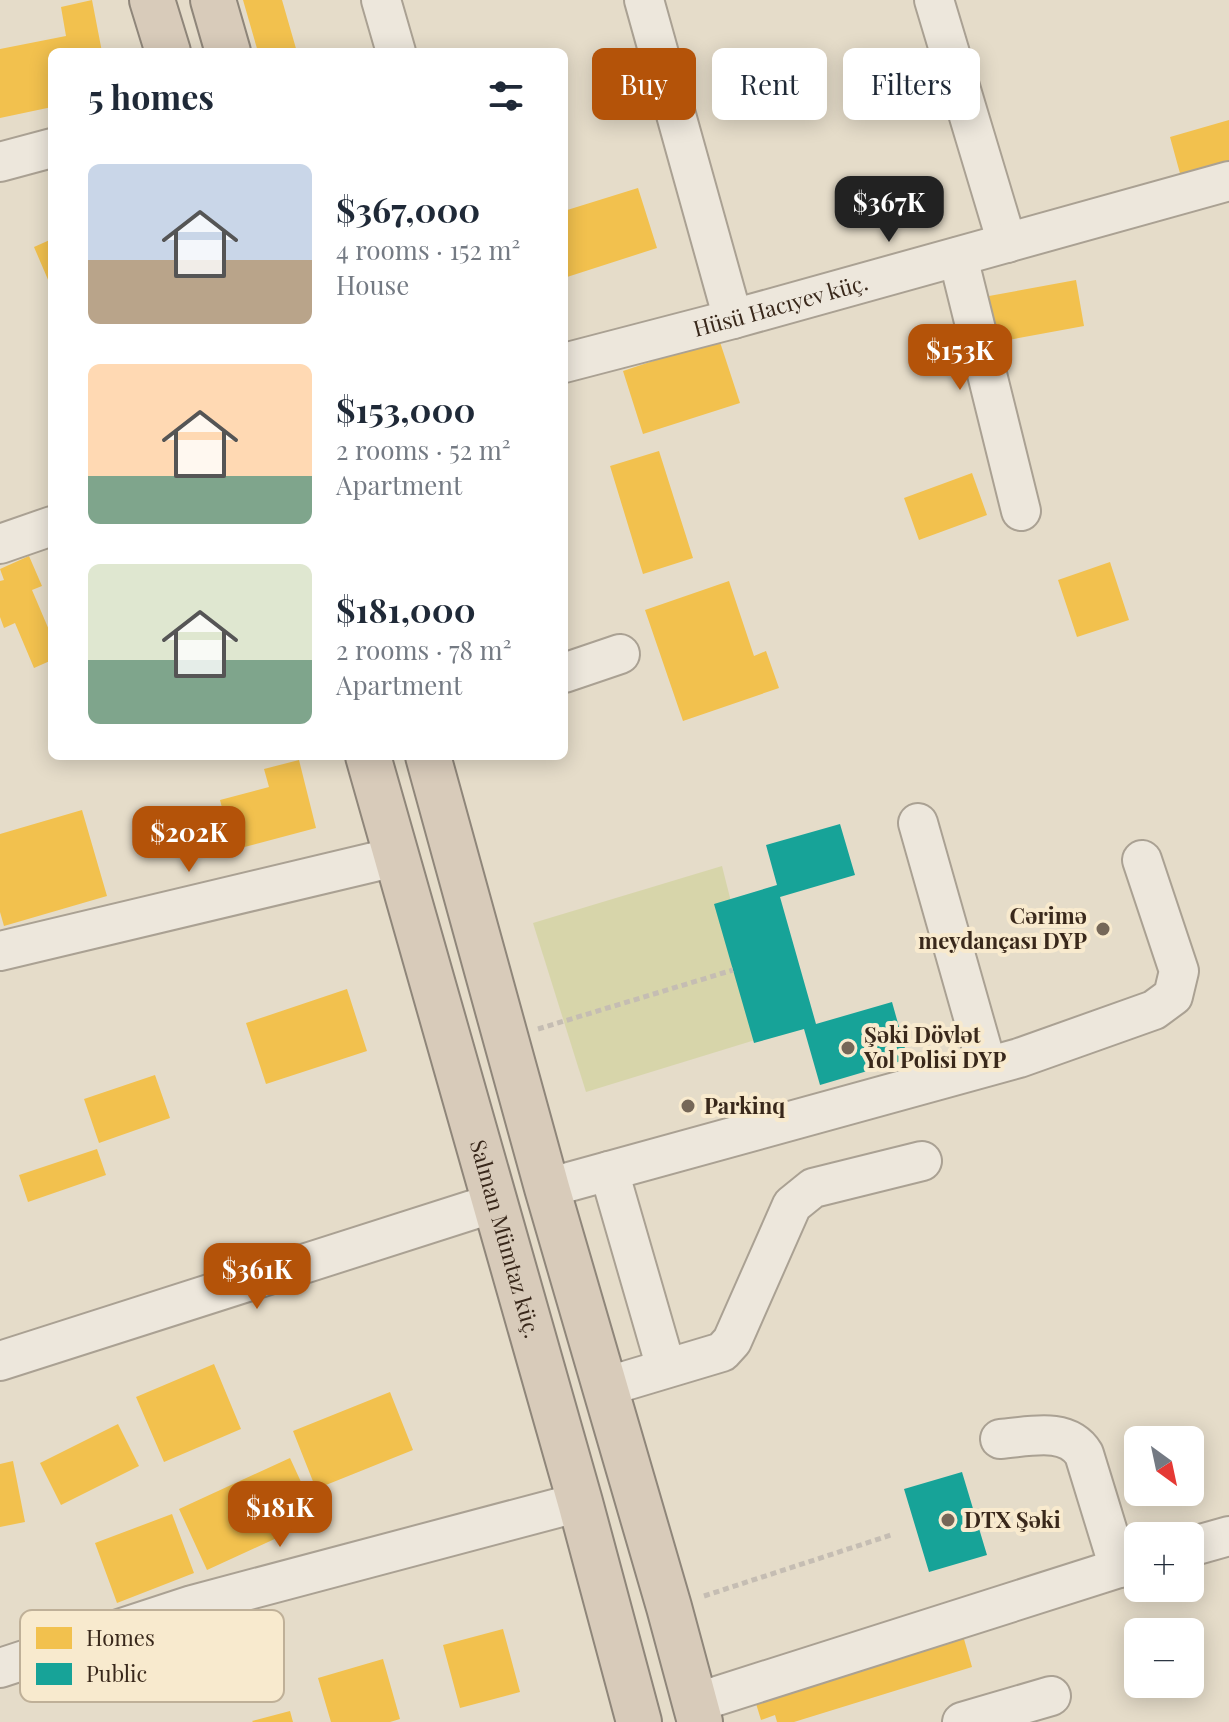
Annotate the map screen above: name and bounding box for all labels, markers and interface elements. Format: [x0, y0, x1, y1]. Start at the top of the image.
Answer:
chip: Buy [592, 48, 696, 120]
chip: Rent [712, 48, 827, 120]
chip: Filters [843, 48, 980, 120]
text: 5 homes [88, 73, 214, 119]
icon: filters [484, 74, 528, 118]
pin: $367K [833, 176, 945, 244]
text: $367K [853, 184, 925, 219]
text: $367,000 [336, 186, 480, 232]
icon: home [152, 196, 248, 292]
text: 4 rooms · 152 m² [336, 232, 520, 267]
street label: Hüsü Hacıyev küç. [690, 266, 871, 343]
text: House [336, 267, 409, 302]
pin: $153K [904, 324, 1016, 392]
text: $153K [926, 332, 994, 367]
text: $153,000 [336, 386, 475, 432]
icon: home [152, 396, 248, 492]
text: 2 rooms · 52 m² [336, 432, 511, 467]
text: Apartment [336, 467, 462, 502]
text: $181,000 [336, 586, 476, 632]
icon: home [152, 596, 248, 692]
text: 2 rooms · 78 m² [336, 632, 511, 667]
text: Apartment [336, 667, 462, 702]
pin: $202K [133, 806, 245, 874]
text: $202K [150, 814, 228, 849]
place label: Cərimə meydançası DYP [918, 900, 1087, 955]
marker: Cərimə meydançası DYP [1094, 920, 1112, 938]
place label: Şəki Dövlət Yol Polisi DYP [863, 1019, 1006, 1074]
marker: Şəki Dövlət Yol Polisi DYP [839, 1039, 857, 1057]
place label: Parkinq [704, 1090, 785, 1120]
marker: Parkinq [679, 1097, 697, 1115]
street label: Salman Mümtaz küç. [464, 1136, 549, 1341]
pin: $361K [201, 1243, 313, 1311]
text: $361K [222, 1251, 292, 1286]
north arrow [1124, 1426, 1204, 1506]
map controls [1124, 1426, 1204, 1698]
pin: $181K [224, 1481, 336, 1549]
text: $181K [246, 1489, 314, 1524]
place label: DTX Şəki [964, 1504, 1061, 1534]
marker: DTX Şəki [939, 1511, 957, 1529]
button: + [1124, 1522, 1204, 1602]
legend [20, 1610, 284, 1702]
button: − [1124, 1618, 1204, 1698]
text: Homes [86, 1622, 155, 1652]
text: Public [86, 1658, 147, 1688]

